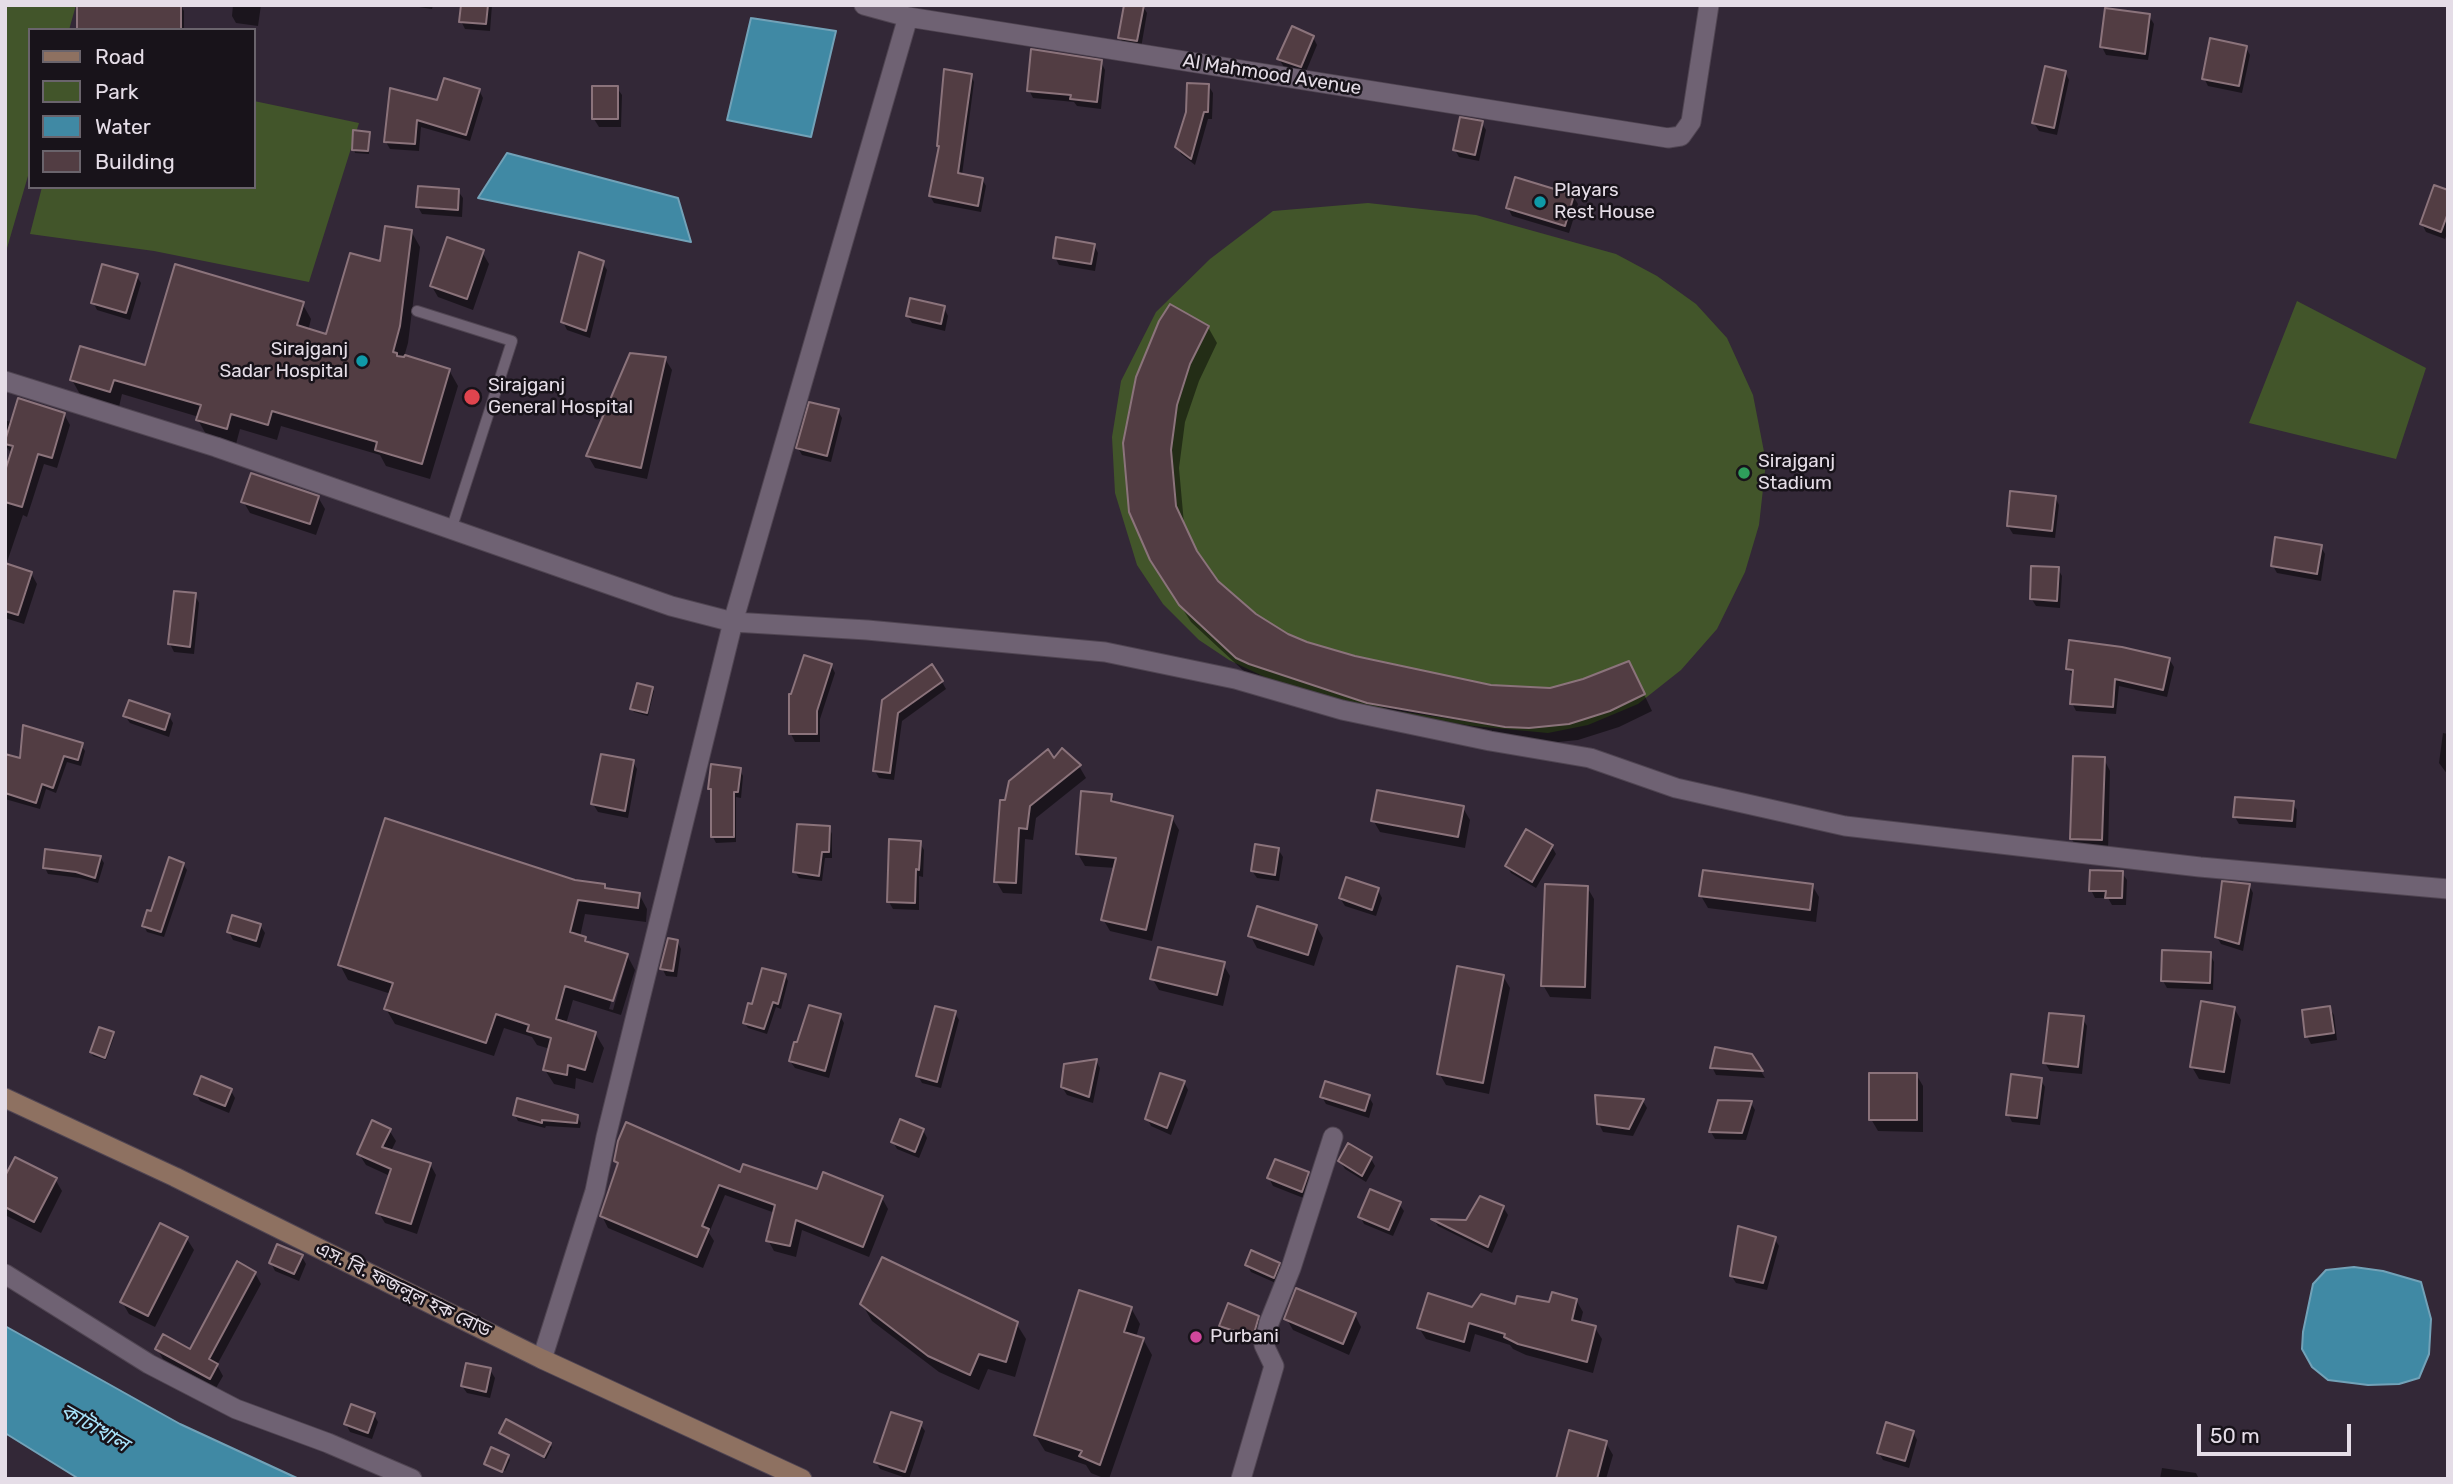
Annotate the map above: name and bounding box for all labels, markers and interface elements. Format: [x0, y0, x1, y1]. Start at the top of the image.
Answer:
legend [28, 28, 256, 189]
text: Road [95, 44, 145, 69]
street label: Al Mahmood Avenue [1181, 50, 1363, 100]
text: Park [95, 79, 139, 104]
text: Water [95, 114, 151, 139]
text: Building [95, 149, 175, 174]
place label: Playars Rest House [1554, 180, 1655, 224]
marker: Playars Rest House [1532, 194, 1548, 210]
place label: Sirajganj Sadar Hospital [219, 339, 348, 383]
marker: Sirajganj Sadar Hospital [354, 353, 370, 369]
place label: Sirajganj General Hospital [488, 375, 633, 419]
marker: Sirajganj General Hospital [462, 387, 482, 407]
place label: Sirajganj Stadium [1758, 451, 1835, 495]
marker: Sirajganj Stadium [1736, 465, 1752, 481]
street label: এস. বি. ফজলুল হক রোড [311, 1238, 495, 1342]
place label: Purbani [1210, 1326, 1279, 1348]
marker: Purbani [1188, 1329, 1204, 1345]
water label: কাটাখাল [55, 1398, 133, 1458]
scale bar [2201, 1410, 2355, 1454]
text: 50 m [2210, 1423, 2260, 1448]

